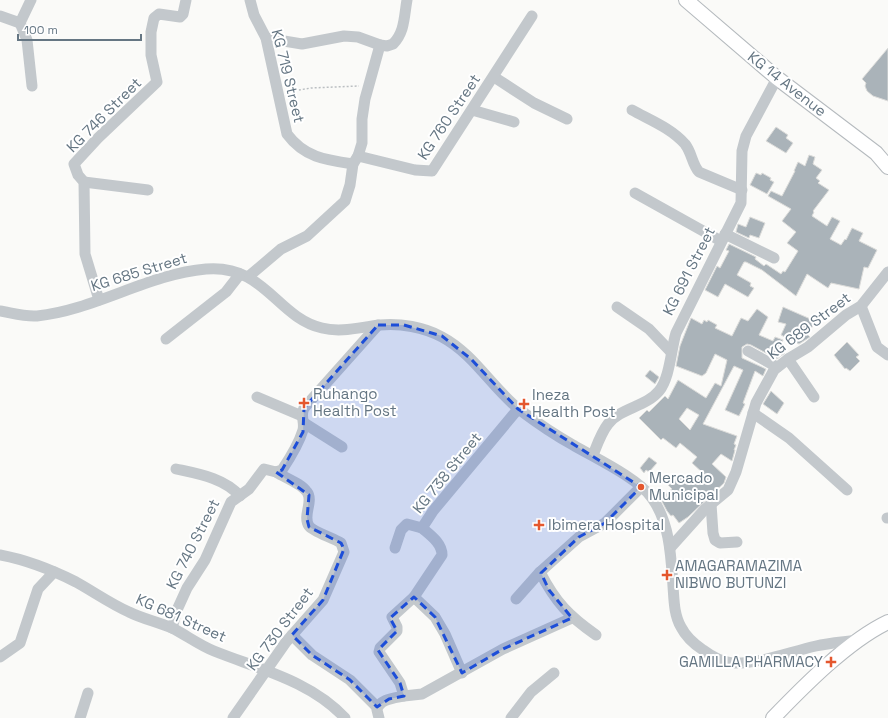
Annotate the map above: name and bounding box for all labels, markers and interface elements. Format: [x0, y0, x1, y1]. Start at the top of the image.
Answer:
scale bar [18, 16, 141, 42]
text: 100 m [24, 22, 58, 38]
street label: KG 719 Street [268, 27, 309, 125]
street label: KG 14 Avenue [744, 47, 831, 120]
street label: KG 760 Street [413, 70, 484, 163]
street label: KG 746 Street [62, 73, 145, 156]
street label: KG 691 Street [658, 223, 719, 318]
street label: KG 685 Street [88, 248, 189, 295]
street label: KG 689 Street [763, 288, 854, 363]
place label: Ruhango Health Post [313, 384, 397, 420]
place label: Ineza Health Post [532, 385, 616, 421]
marker: Ruhango Health Post [298, 397, 310, 409]
marker: Ineza Health Post [519, 399, 529, 409]
street label: KG 738 Street [408, 428, 485, 517]
place label: Mercado Municipal [649, 468, 719, 504]
marker: Mercado Municipal [636, 482, 646, 492]
street label: KG 740 Street [162, 495, 223, 592]
place label: Ibimera Hospital [548, 515, 664, 534]
marker: Ibimera Hospital [533, 519, 545, 531]
place label: AMAGARAMAZIMA NIBWO BUTUNZI [675, 556, 803, 592]
marker: AMAGARAMAZIMA NIBWO BUTUNZI [662, 570, 672, 580]
street label: KG 730 Street [242, 583, 317, 674]
street label: KG 681 Street [133, 589, 229, 646]
place label: GAMILLA PHARMACY [679, 652, 823, 671]
marker: GAMILLA PHARMACY [826, 657, 836, 667]

